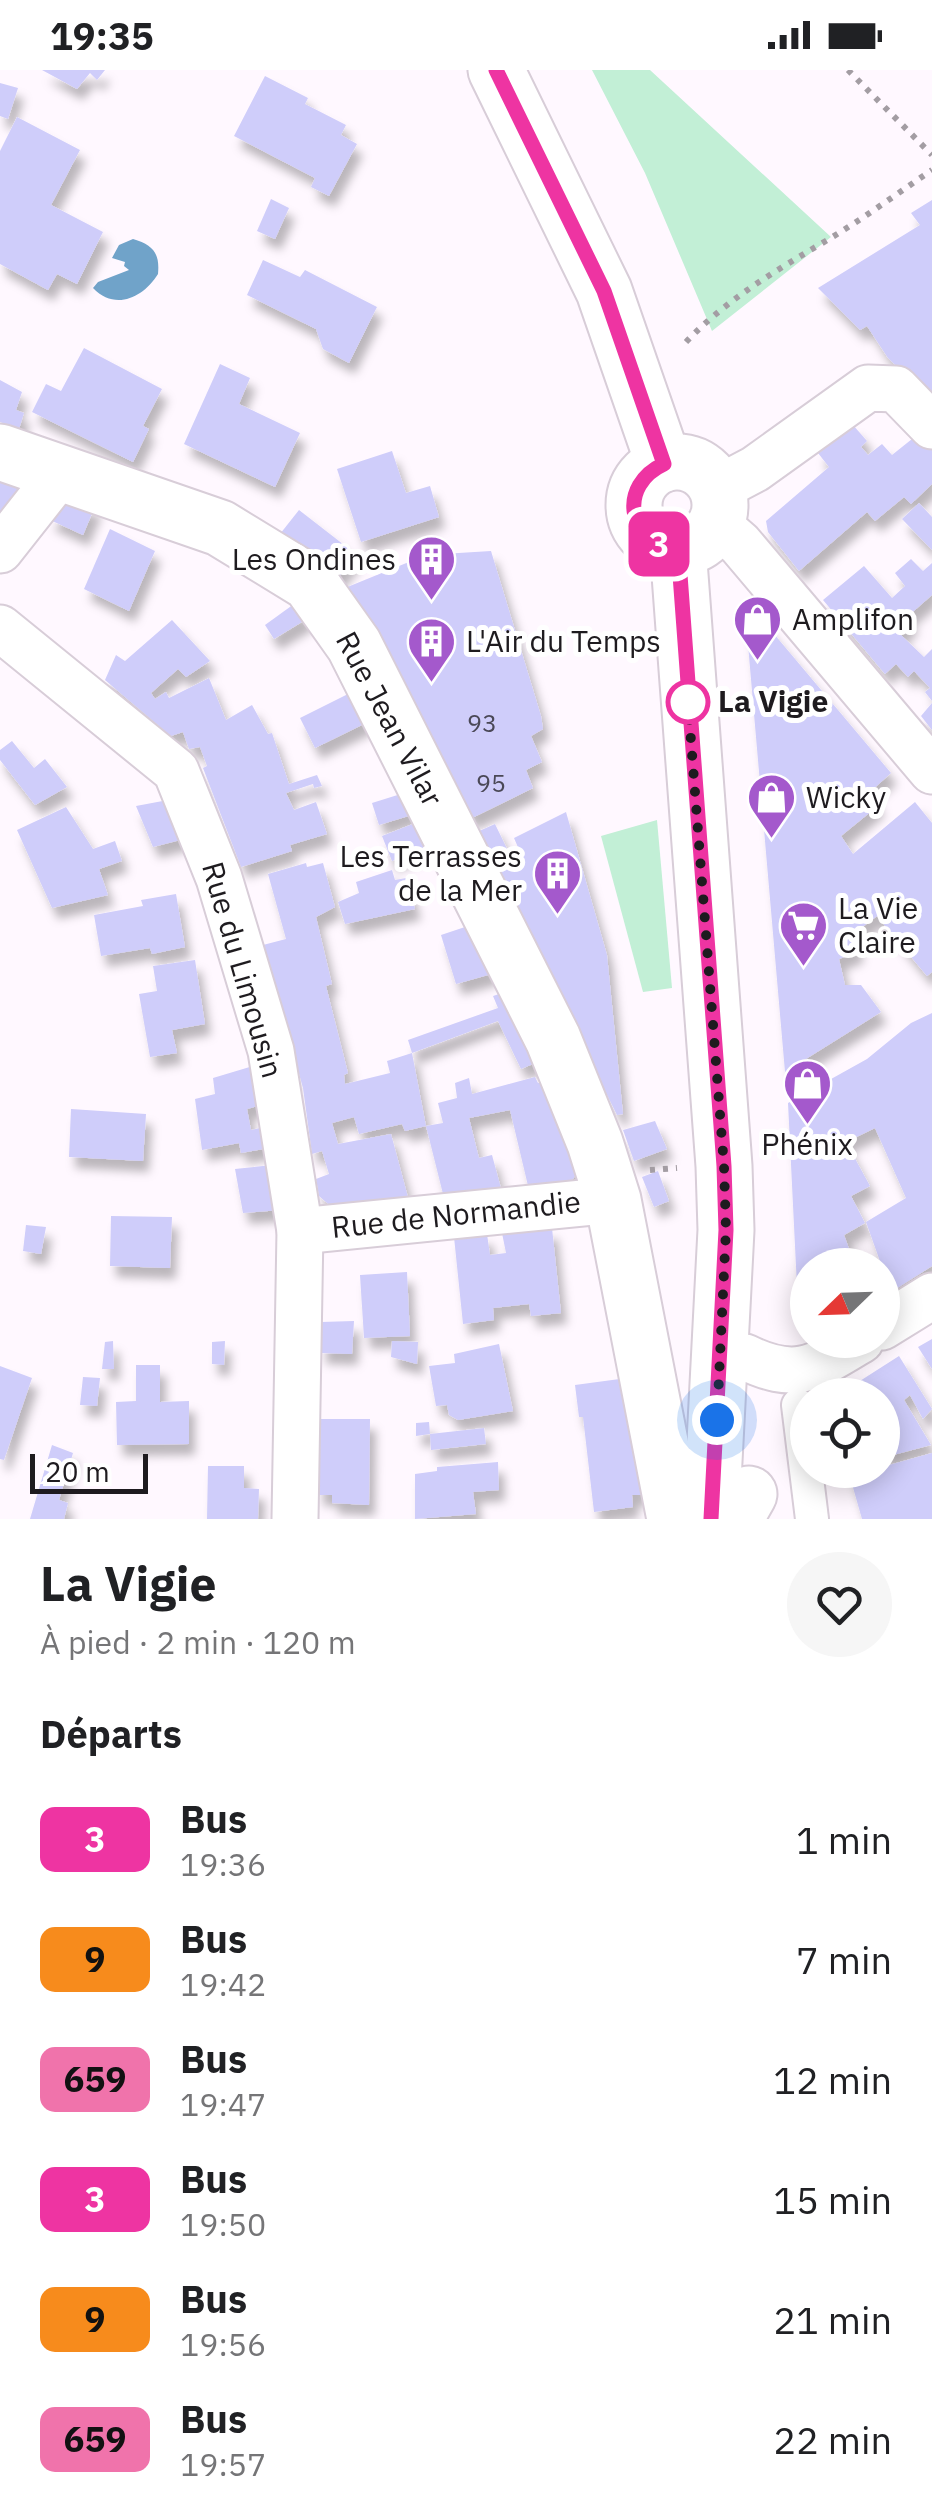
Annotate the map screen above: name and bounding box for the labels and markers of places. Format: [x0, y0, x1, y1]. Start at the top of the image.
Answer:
building icon: Les Ondines [405, 534, 457, 602]
place label: Les Ondines [232, 539, 396, 578]
shop icon: Amplifon [731, 594, 783, 662]
place label: Amplifon [792, 599, 914, 638]
building icon: L'Air du Temps [405, 616, 457, 684]
place label: L'Air du Temps [466, 621, 661, 660]
marker: La Vigie [667, 681, 709, 723]
place label: La Vigie [718, 681, 828, 720]
shop icon: Wicky [745, 772, 797, 840]
place label: Wicky [806, 777, 886, 816]
place label: Les Terrasses de la Mer [339, 836, 522, 909]
building icon: Les Terrasses de la Mer [531, 848, 583, 916]
place label: La Vie Claire [838, 888, 918, 961]
supermarket icon: La Vie Claire [777, 900, 829, 968]
shop icon: Phénix [781, 1058, 833, 1126]
place label: Phénix [761, 1124, 853, 1163]

